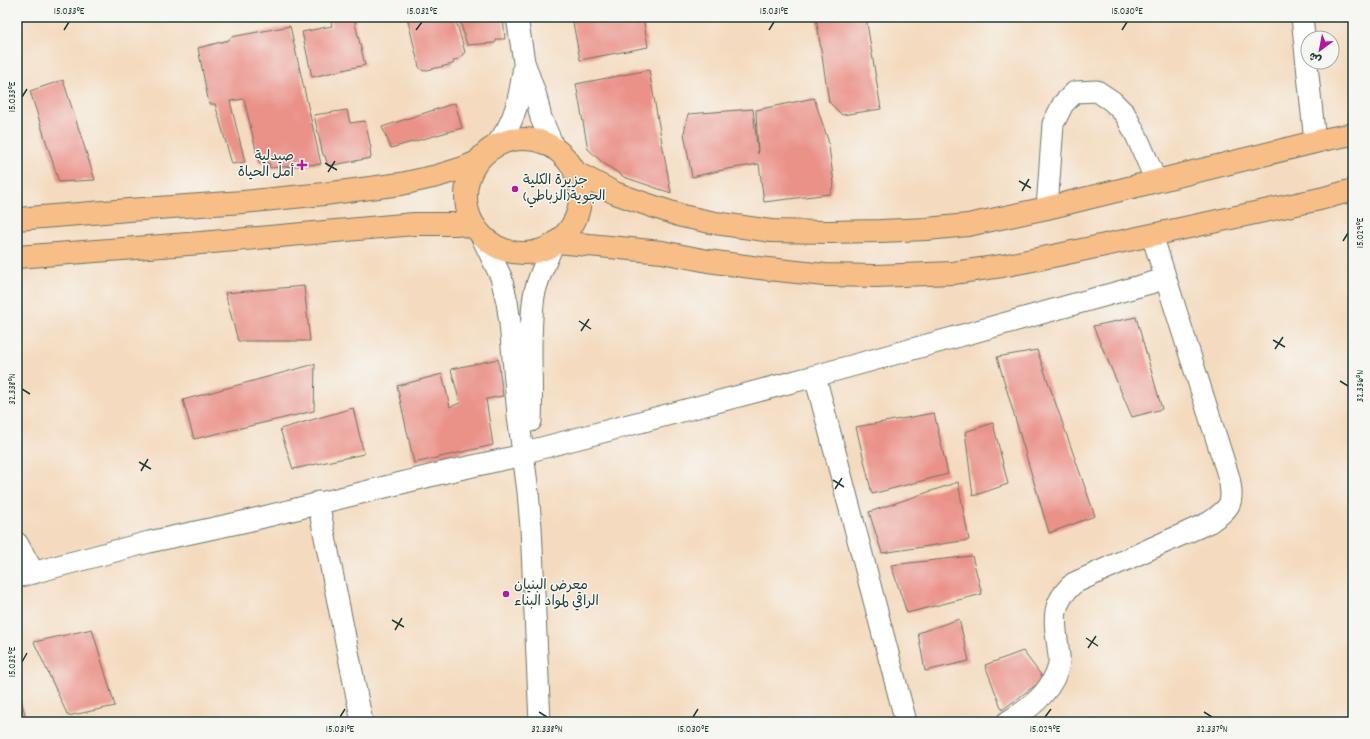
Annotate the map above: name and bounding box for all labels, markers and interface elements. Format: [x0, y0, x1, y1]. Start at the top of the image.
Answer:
text: 15.033°E [54, 5, 85, 19]
text: 15.032°E [407, 5, 438, 19]
text: 15.031°E [760, 5, 789, 19]
text: 15.030°E [1111, 5, 1143, 19]
north arrow [1300, 30, 1340, 70]
text: ش [1306, 47, 1325, 67]
text: 15.033°E [6, 81, 20, 112]
place label: صيدلية أمل الحياة [238, 147, 295, 183]
marker: صيدلية أمل الحياة [297, 160, 307, 170]
place label: جزيرة الكلية الجوية(الزباطي) [523, 171, 606, 208]
marker: جزيرة الكلية الجوية(الزباطي) [510, 184, 520, 194]
text: 15.029°E [1354, 217, 1368, 248]
text: 32.336°N [1354, 370, 1368, 402]
text: 32.338°N [6, 373, 20, 405]
place label: معرض البنيان الراقي لمواد البناء [514, 576, 599, 612]
marker: معرض البنيان الراقي لمواد البناء [501, 589, 511, 599]
text: 15.032°E [6, 646, 20, 677]
text: 15.031°E [326, 723, 355, 737]
text: 32.338°N [531, 723, 563, 737]
text: 15.030°E [677, 723, 709, 737]
text: 15.029°E [1030, 723, 1061, 737]
text: 32.337°N [1196, 723, 1228, 737]

